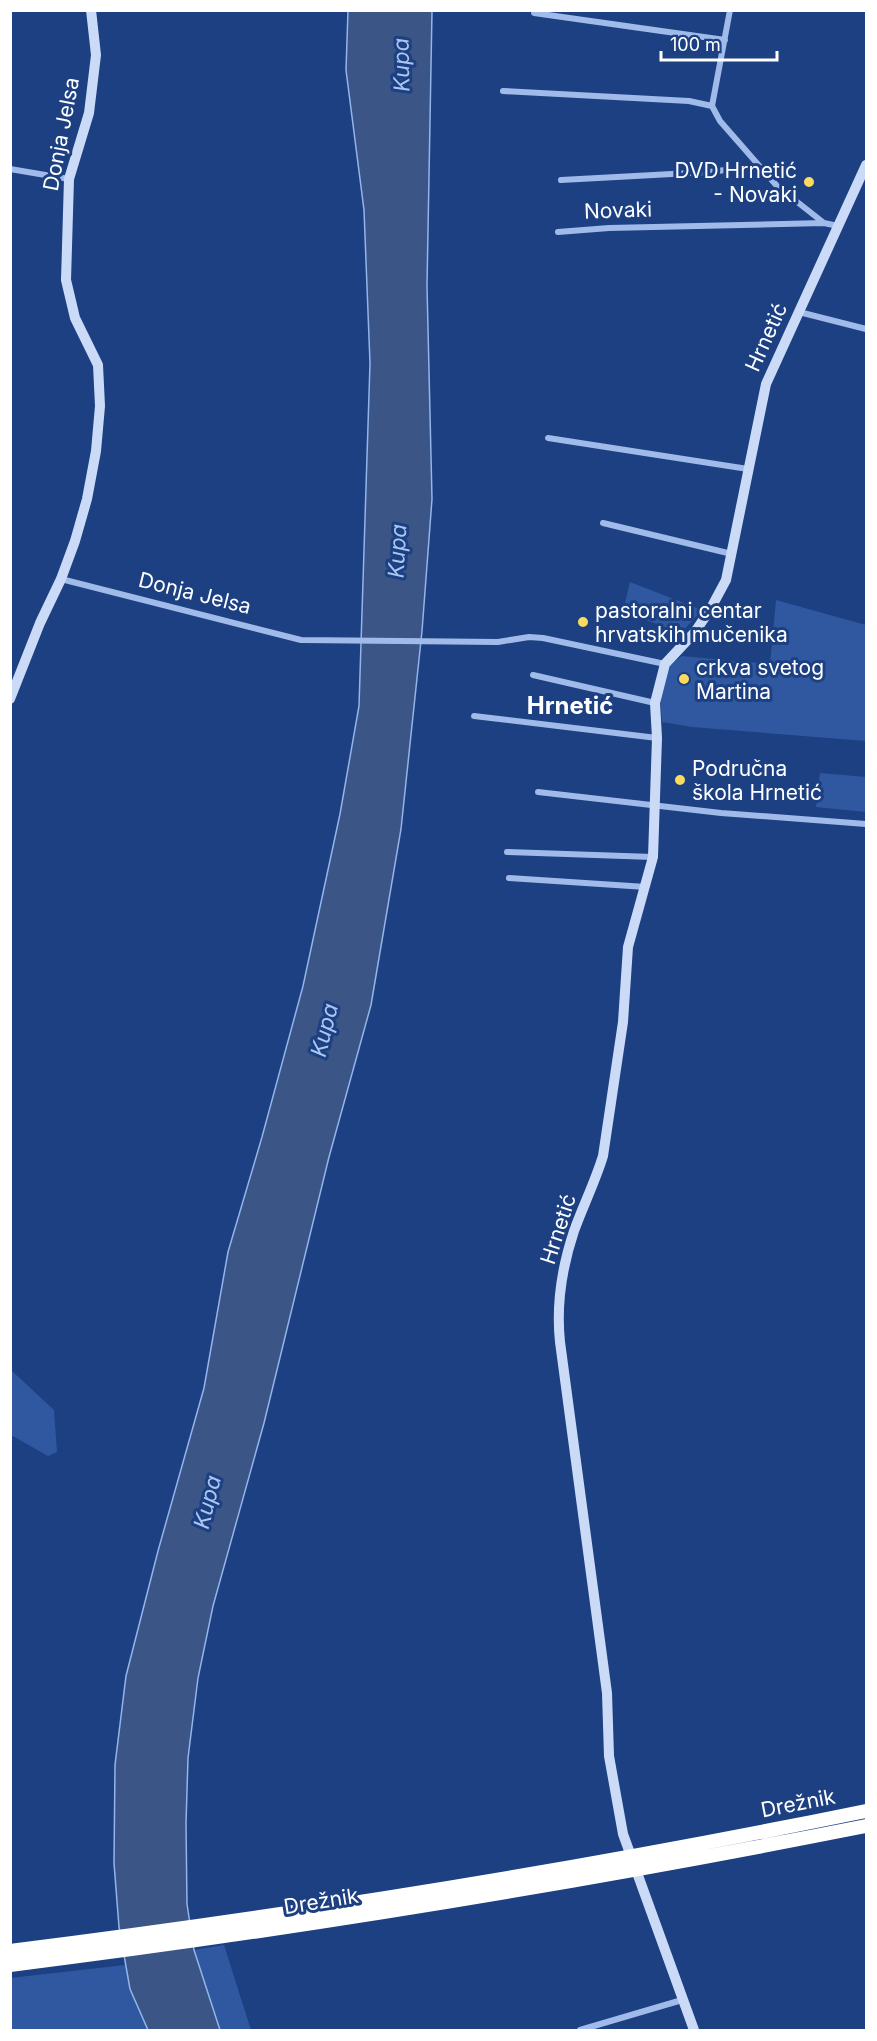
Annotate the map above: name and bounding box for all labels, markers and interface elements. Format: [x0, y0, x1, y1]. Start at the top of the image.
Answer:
scale bar [661, 24, 776, 62]
text: 100 m [670, 34, 721, 55]
water label: Kupa [388, 38, 414, 92]
street label: Donja Jelsa [38, 75, 84, 193]
place label: DVD Hrnetić - Novaki [675, 158, 797, 207]
marker: DVD Hrnetić - Novaki [802, 175, 816, 189]
street label: Novaki [584, 196, 652, 224]
street label: Hrnetić [740, 299, 792, 375]
water label: Kupa [383, 523, 411, 579]
street label: Donja Jelsa [136, 567, 254, 619]
place label: pastoralni centar hrvatskih mučenika [595, 598, 788, 647]
marker: pastoralni centar hrvatskih mučenika [576, 615, 590, 629]
place label: crkva svetog Martina [696, 655, 824, 704]
marker: crkva svetog Martina [677, 672, 691, 686]
district label: Hrnetić [527, 691, 613, 720]
place label: Područna škola Hrnetić [692, 756, 822, 805]
marker: Područna škola Hrnetić [673, 773, 687, 787]
water label: Kupa [305, 1001, 343, 1059]
street label: Hrnetić [535, 1191, 581, 1267]
water label: Kupa [188, 1473, 226, 1531]
street label: Drežnik [759, 1783, 838, 1822]
street label: Drežnik [282, 1883, 361, 1919]

